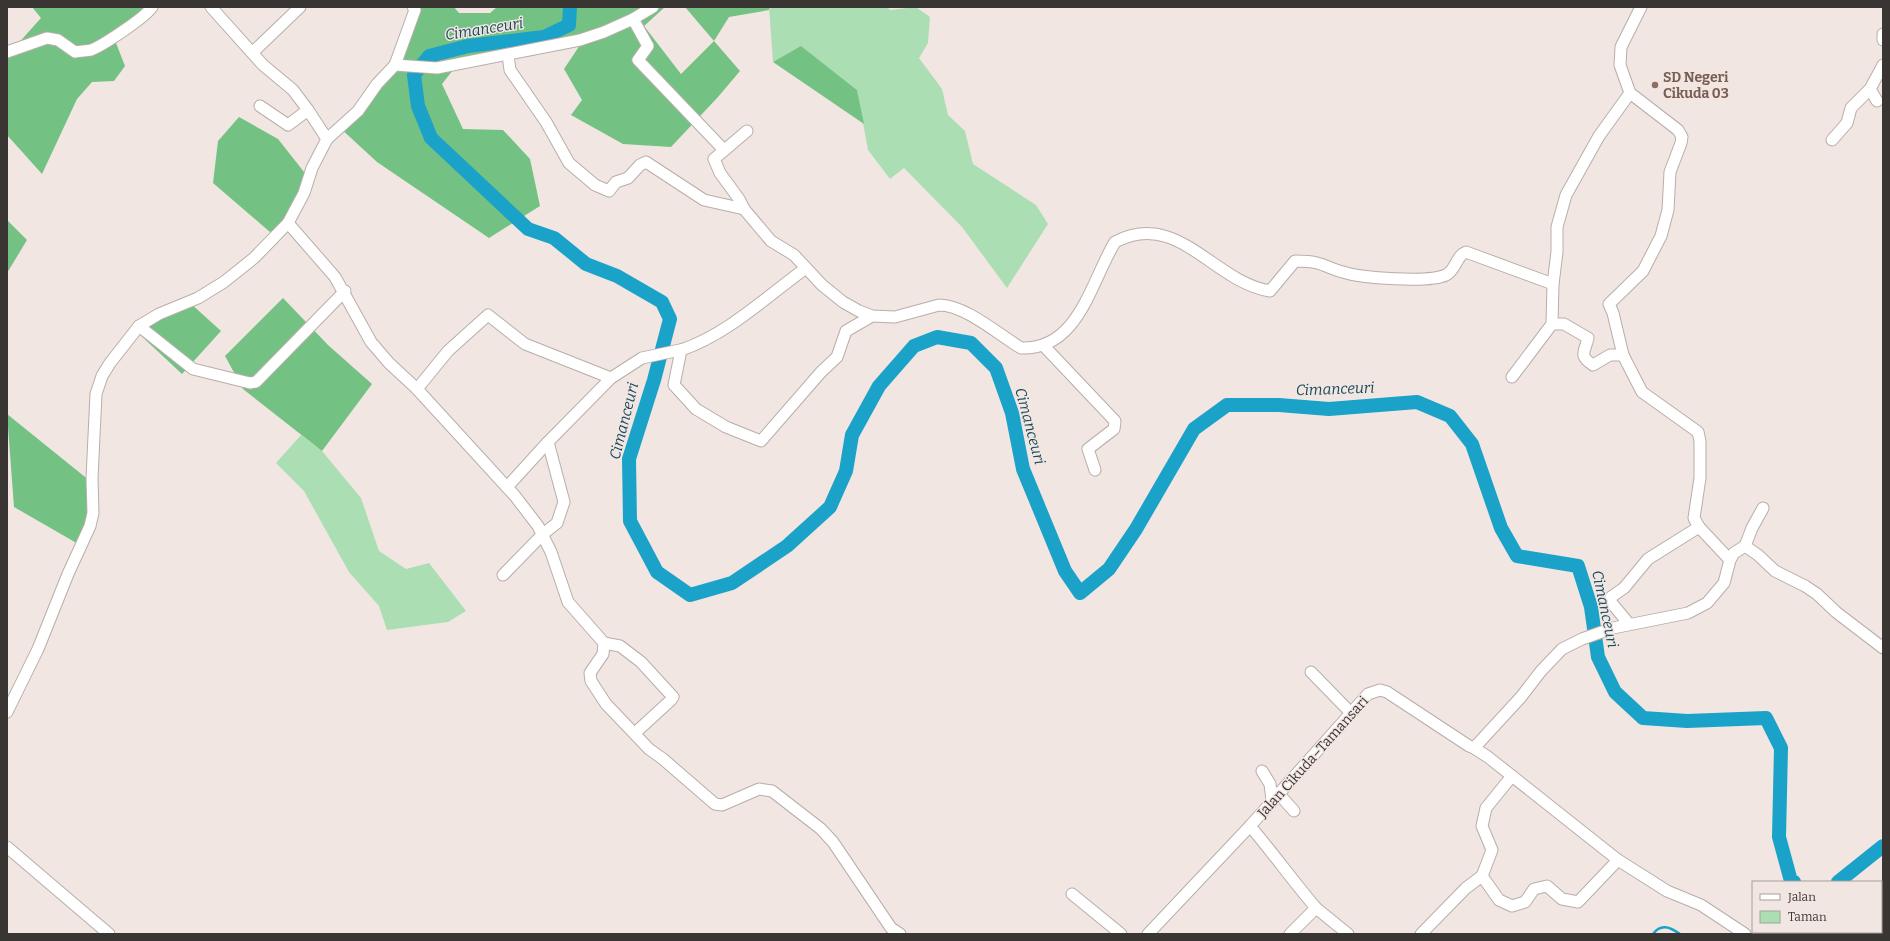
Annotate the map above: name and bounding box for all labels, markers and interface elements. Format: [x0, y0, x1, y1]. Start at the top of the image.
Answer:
water label: Cimanceuri [444, 14, 524, 44]
place label: SD Negeri Cikuda 03 [1663, 69, 1729, 102]
marker: SD Negeri Cikuda 03 [1650, 80, 1660, 90]
water label: Cimanceuri [1295, 379, 1375, 399]
water label: Cimanceuri [606, 381, 642, 461]
water label: Cimanceuri [1011, 386, 1049, 466]
water label: Cimanceuri [1588, 569, 1622, 649]
street label: Jalan Cikuda–Tamansari [1253, 693, 1372, 822]
legend [1752, 881, 1882, 933]
text: Jalan [1787, 890, 1816, 904]
text: Taman [1788, 910, 1827, 924]

